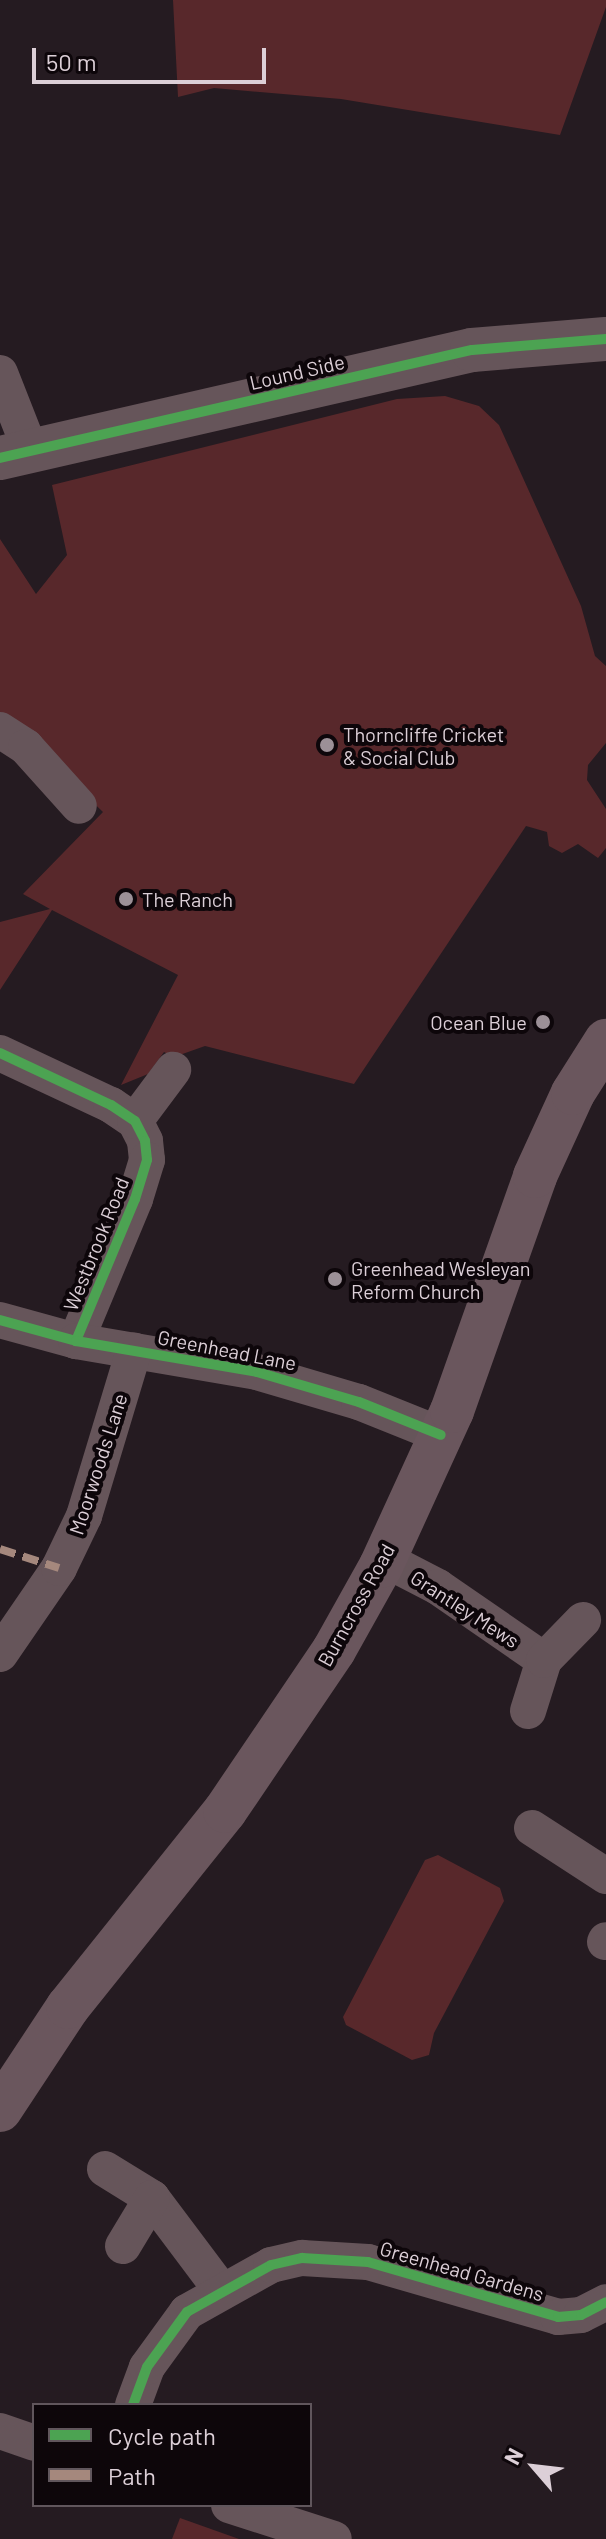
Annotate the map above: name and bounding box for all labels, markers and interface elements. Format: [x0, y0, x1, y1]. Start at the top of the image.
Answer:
scale bar [36, 32, 270, 82]
text: 50 m [46, 47, 97, 76]
street label: Lound Side [247, 349, 347, 395]
place label: Thorncliffe Cricket & Social Club [343, 722, 504, 769]
marker: Thorncliffe Cricket & Social Club [318, 736, 336, 754]
place label: The Ranch [142, 887, 233, 911]
marker: The Ranch [117, 890, 135, 908]
place label: Ocean Blue [430, 1010, 527, 1034]
marker: Ocean Blue [534, 1013, 552, 1031]
street label: Westbrook Road [58, 1174, 134, 1314]
place label: Greenhead Wesleyan Reform Church [351, 1256, 531, 1303]
marker: Greenhead Wesleyan Reform Church [326, 1270, 344, 1288]
street label: Greenhead Lane [156, 1325, 298, 1375]
street label: Moorwoods Lane [64, 1390, 132, 1538]
street label: Burncross Road [312, 1539, 400, 1671]
street label: Grantley Mews [406, 1565, 524, 1653]
street label: Greenhead Gardens [377, 2236, 547, 2306]
legend [32, 2403, 312, 2507]
text: Cycle path [108, 2421, 216, 2450]
north arrow [494, 2427, 574, 2507]
text: N [498, 2443, 528, 2468]
text: Path [108, 2461, 156, 2490]

